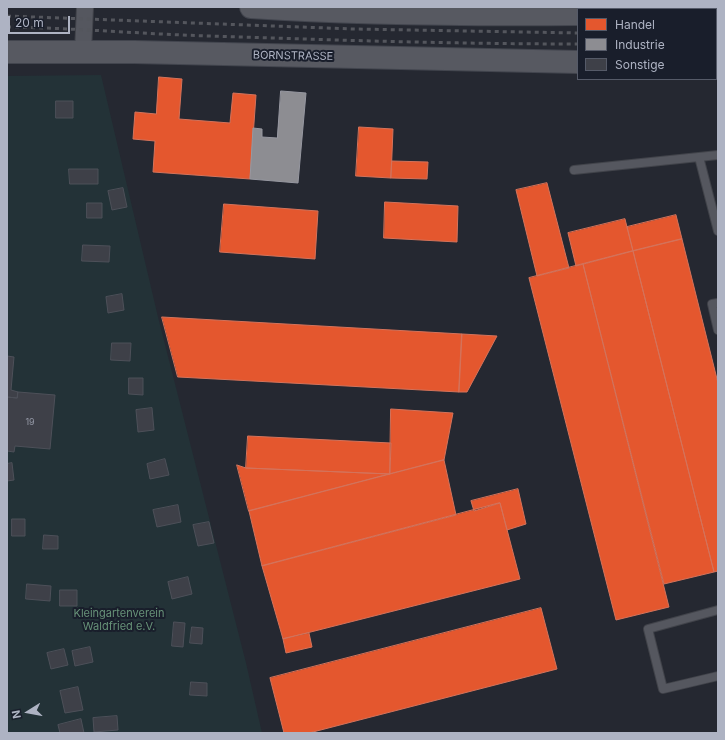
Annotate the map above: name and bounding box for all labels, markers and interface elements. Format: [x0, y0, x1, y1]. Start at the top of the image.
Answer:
scale bar [10, 8, 72, 34]
legend [577, 8, 717, 80]
text: 20 m [15, 15, 44, 30]
text: Handel [615, 17, 655, 32]
text: Industrie [615, 37, 665, 52]
street label: BORNSTRASSE [253, 49, 333, 63]
text: Sonstige [615, 57, 665, 72]
house number: 19 [25, 417, 35, 427]
park label: Kleingartenverein Waldfried e.V. [73, 607, 165, 633]
north arrow [8, 692, 48, 732]
text: N [9, 709, 24, 720]

